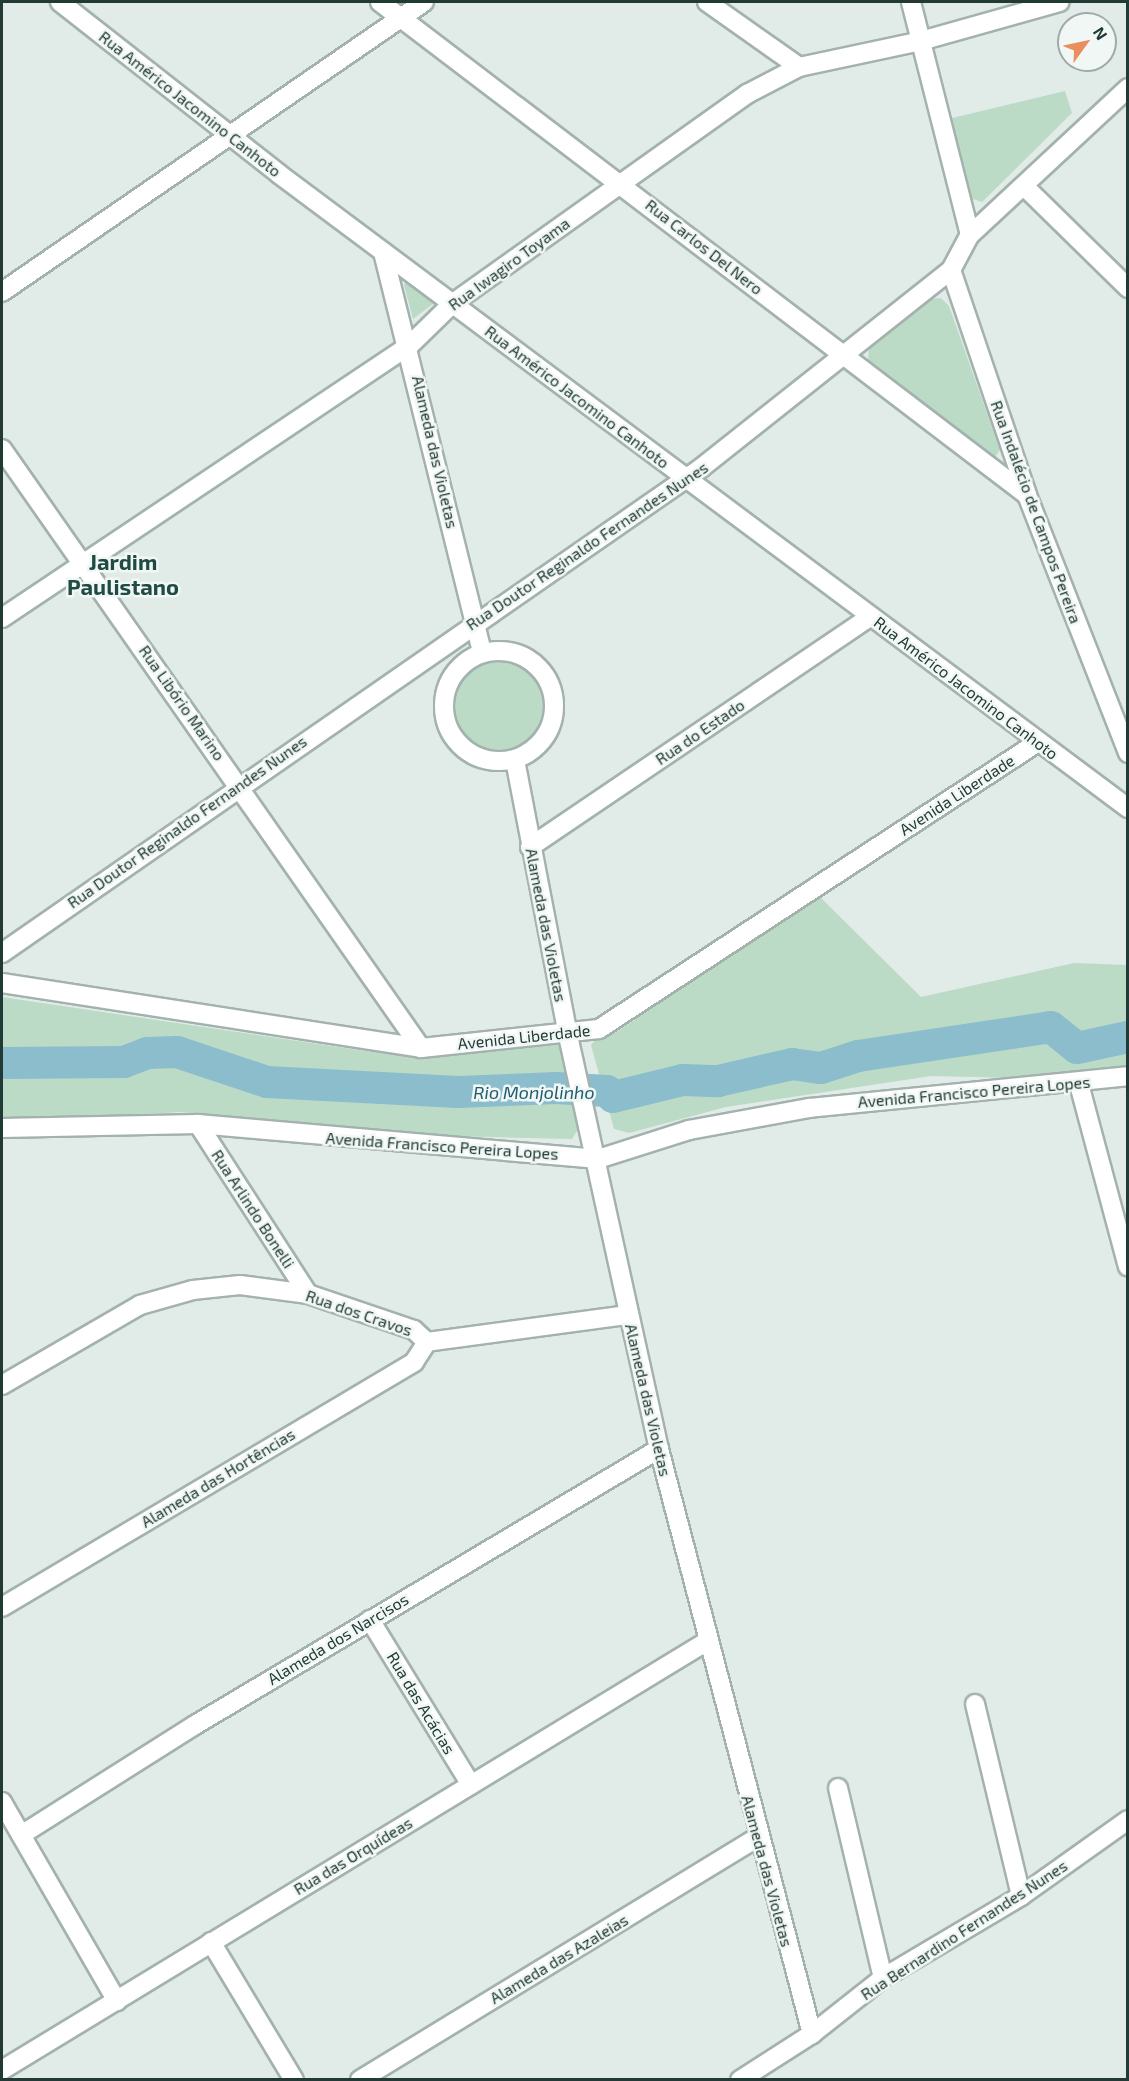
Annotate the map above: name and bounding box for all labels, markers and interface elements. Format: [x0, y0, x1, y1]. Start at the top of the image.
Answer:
north arrow [1057, 12, 1117, 72]
text: N [1090, 23, 1112, 43]
street label: Rua Américo Jacomino Canhoto [95, 27, 285, 181]
street label: Rua Carlos Del Nero [641, 195, 767, 299]
street label: Rua Iwagiro Toyama [444, 213, 574, 315]
street label: Rua Américo Jacomino Canhoto [481, 321, 673, 473]
street label: Alameda das Violetas [408, 374, 462, 530]
street label: Rua Indalécio de Campos Pereira [987, 398, 1085, 626]
street label: Rua Doutor Reginaldo Fernandes Nunes [462, 458, 712, 634]
district label: Jardim Paulistano [67, 548, 179, 600]
street label: Rua Américo Jacomino Canhoto [870, 612, 1062, 764]
street label: Rua Libório Marino [135, 642, 229, 764]
street label: Rua do Estado [652, 695, 748, 769]
street label: Rua Doutor Reginaldo Fernandes Nunes [64, 732, 310, 912]
street label: Avenida Liberdade [896, 751, 1018, 839]
street label: Alameda das Violetas [522, 846, 570, 1004]
street label: Avenida Liberdade [457, 1020, 591, 1054]
street label: Avenida Francisco Pereira Lopes [857, 1072, 1091, 1112]
water label: Rio Monjolinho [473, 1081, 595, 1103]
street label: Avenida Francisco Pereira Lopes [325, 1128, 559, 1164]
street label: Rua Arlindo Bonelli [207, 1146, 299, 1272]
street label: Rua dos Cravos [303, 1286, 415, 1340]
street label: Alameda das Violetas [621, 1322, 675, 1478]
street label: Alameda das Hortências [138, 1424, 298, 1532]
street label: Alameda dos Narcisos [264, 1589, 412, 1689]
street label: Rua das Acácias [383, 1648, 459, 1758]
street label: Alameda das Violetas [737, 1793, 797, 1949]
street label: Rua das Orquídeas [290, 1813, 416, 1899]
street label: Rua Bernardino Fernandes Nunes [857, 1856, 1071, 2004]
street label: Alameda das Azaleias [486, 1910, 632, 2008]

